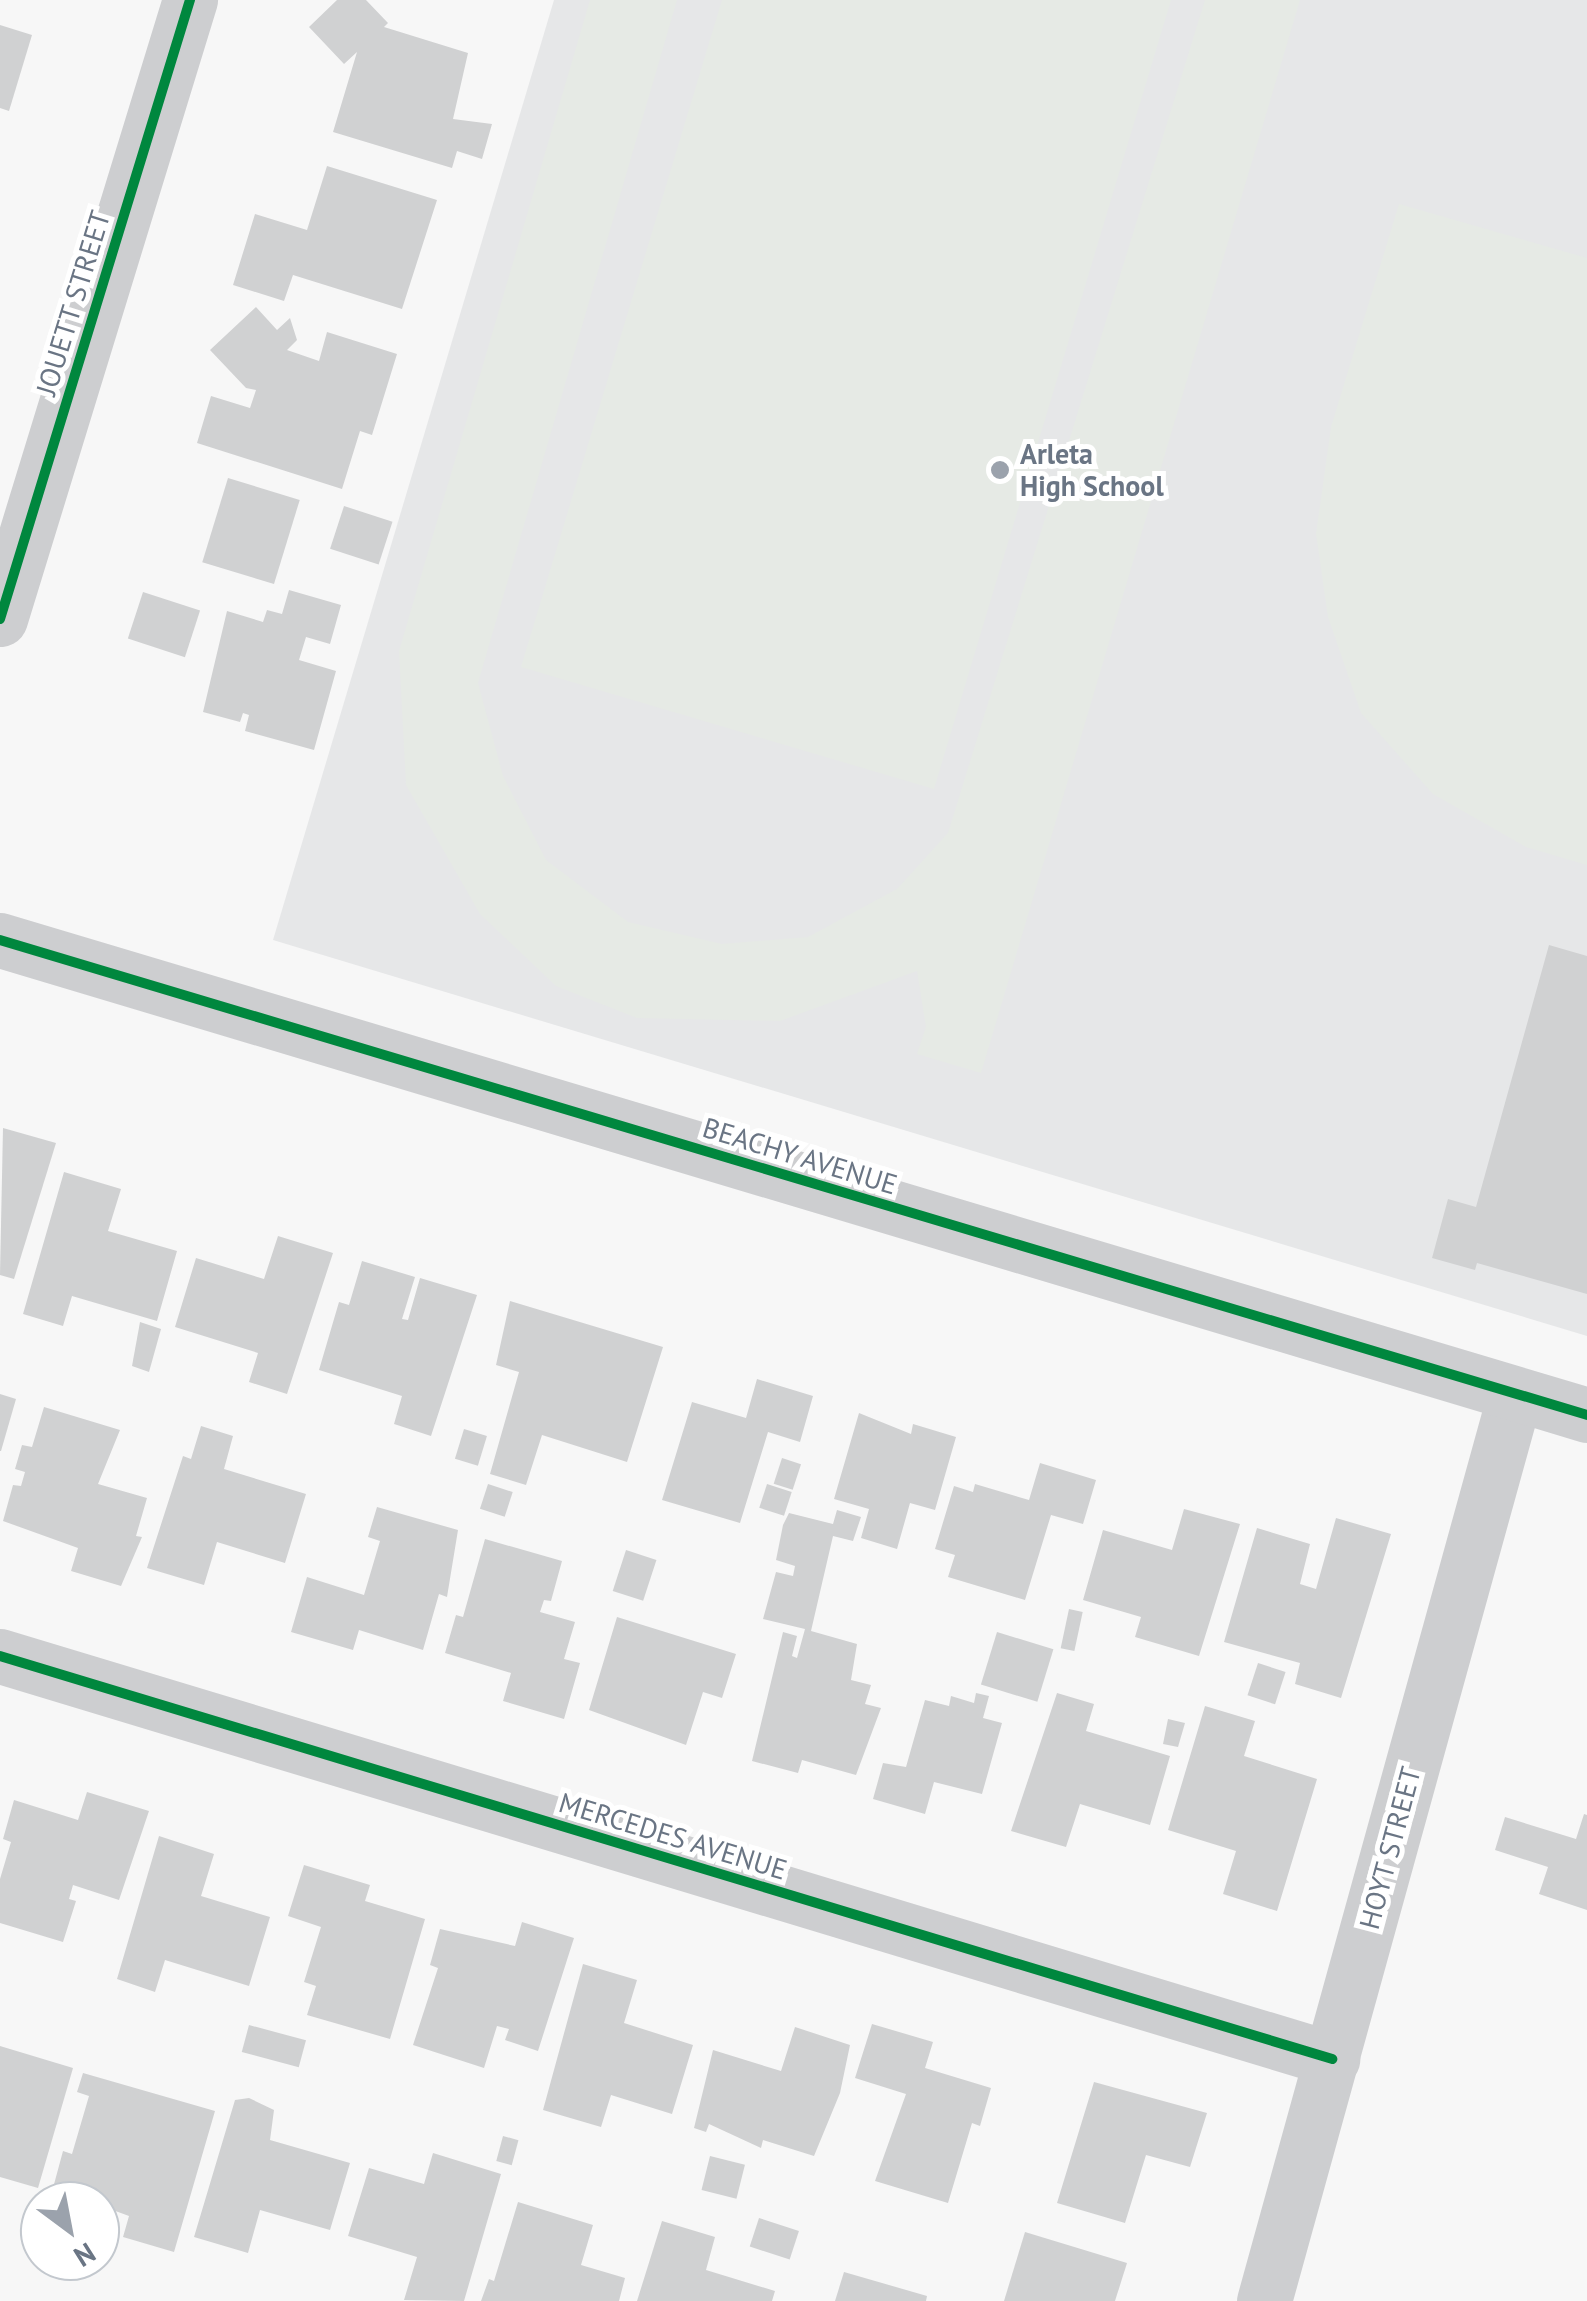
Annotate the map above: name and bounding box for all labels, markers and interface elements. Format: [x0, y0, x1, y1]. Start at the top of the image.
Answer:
street label: JOUETT STREET [29, 206, 117, 400]
place label: Arleta High School [1020, 437, 1164, 503]
marker: Arleta High School [989, 459, 1011, 481]
street label: BEACHY AVENUE [698, 1110, 902, 1202]
street label: HOYT STREET [1352, 1763, 1428, 1933]
street label: MERCEDES AVENUE [555, 1785, 791, 1887]
north arrow [20, 2181, 120, 2281]
text: N [67, 2235, 103, 2276]

